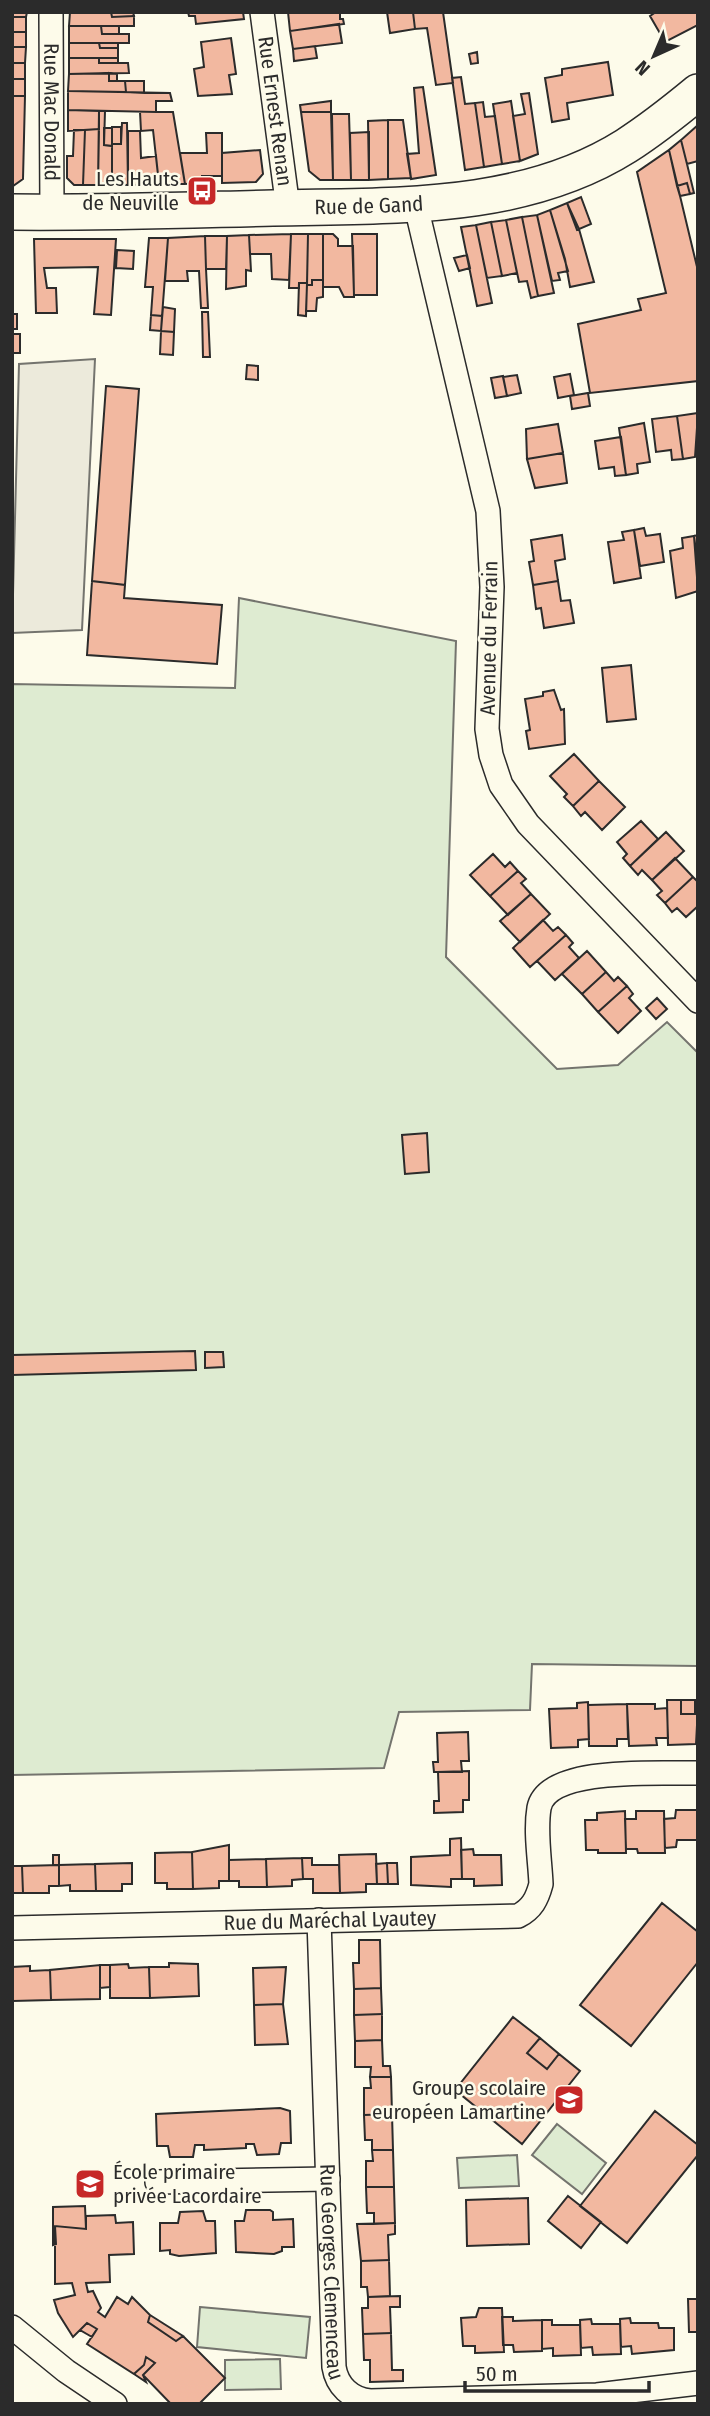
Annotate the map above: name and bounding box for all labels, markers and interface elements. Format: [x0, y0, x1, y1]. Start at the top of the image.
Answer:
north arrow [619, 21, 689, 91]
street label: Rue Ernest Renan [252, 35, 298, 188]
street label: Rue Mac Donald [38, 43, 65, 181]
text: N [630, 56, 655, 80]
place label: Les Hauts de Neuville [82, 166, 179, 216]
bus stop icon: Les Hauts de Neuville [185, 174, 219, 208]
street label: Rue de Gand [314, 191, 424, 220]
street label: Avenue du Ferrain [475, 560, 503, 716]
street label: Rue du Maréchal Lyautey [223, 1905, 437, 1936]
place label: Groupe scolaire européen Lamartine [372, 2075, 546, 2125]
school or university icon: Groupe scolaire européen Lamartine [552, 2083, 586, 2117]
place label: École primaire privée Lacordaire [113, 2159, 262, 2209]
street label: Rue Georges Clemenceau [314, 2163, 350, 2383]
school or university icon: École primaire privée Lacordaire [73, 2167, 107, 2201]
scale bar [465, 2350, 649, 2394]
text: 50 m [476, 2361, 518, 2387]

